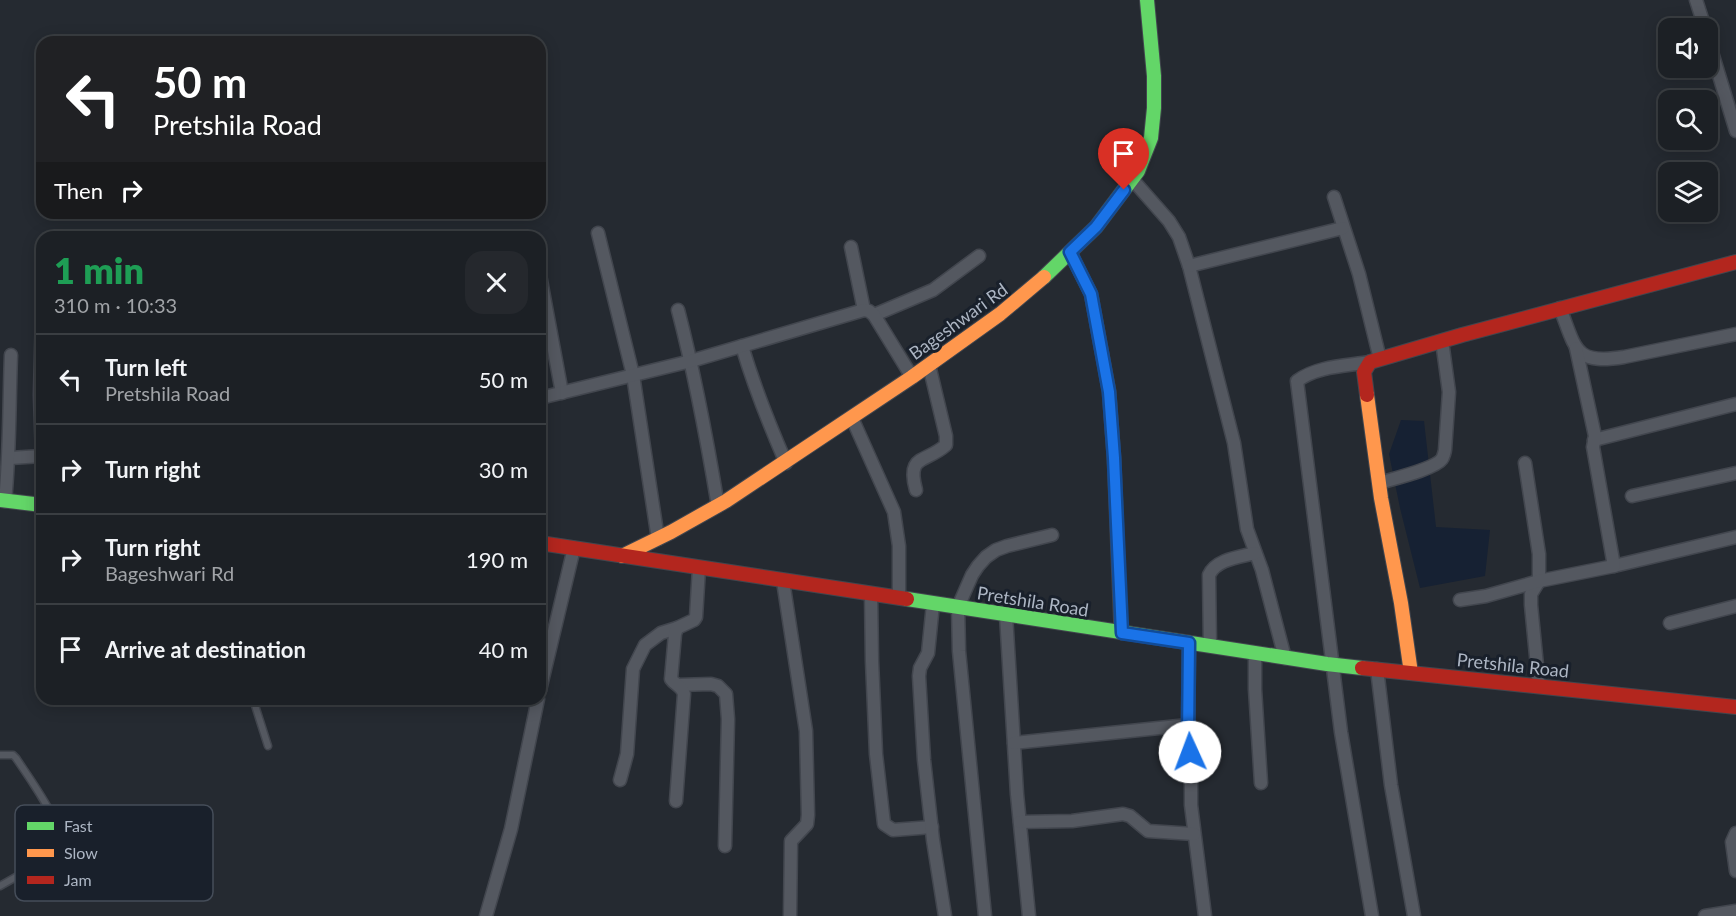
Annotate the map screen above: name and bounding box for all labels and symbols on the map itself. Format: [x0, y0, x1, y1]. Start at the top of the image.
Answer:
pin [1098, 128, 1149, 190]
street label: Bageshwari Rd [904, 278, 1012, 364]
street label: Pretshila Road [976, 581, 1090, 621]
street label: Pretshila Road [1456, 648, 1570, 682]
position arrow [1158, 720, 1222, 784]
legend [15, 805, 213, 901]
text: Fast [64, 816, 93, 835]
text: Slow [64, 843, 98, 862]
text: Jam [64, 870, 92, 889]

